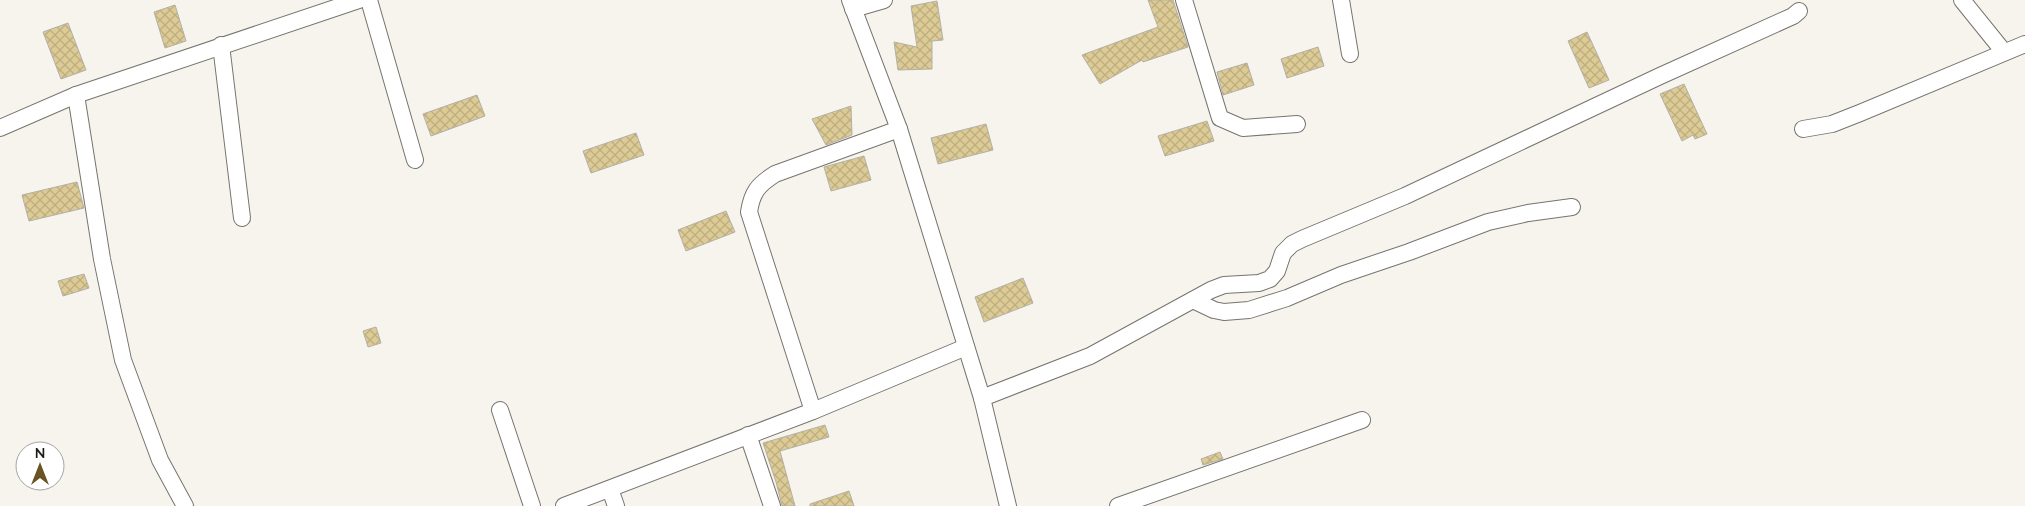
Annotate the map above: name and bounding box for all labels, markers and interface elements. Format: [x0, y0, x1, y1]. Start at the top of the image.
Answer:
north arrow [15, 441, 65, 491]
text: N [35, 444, 45, 462]

